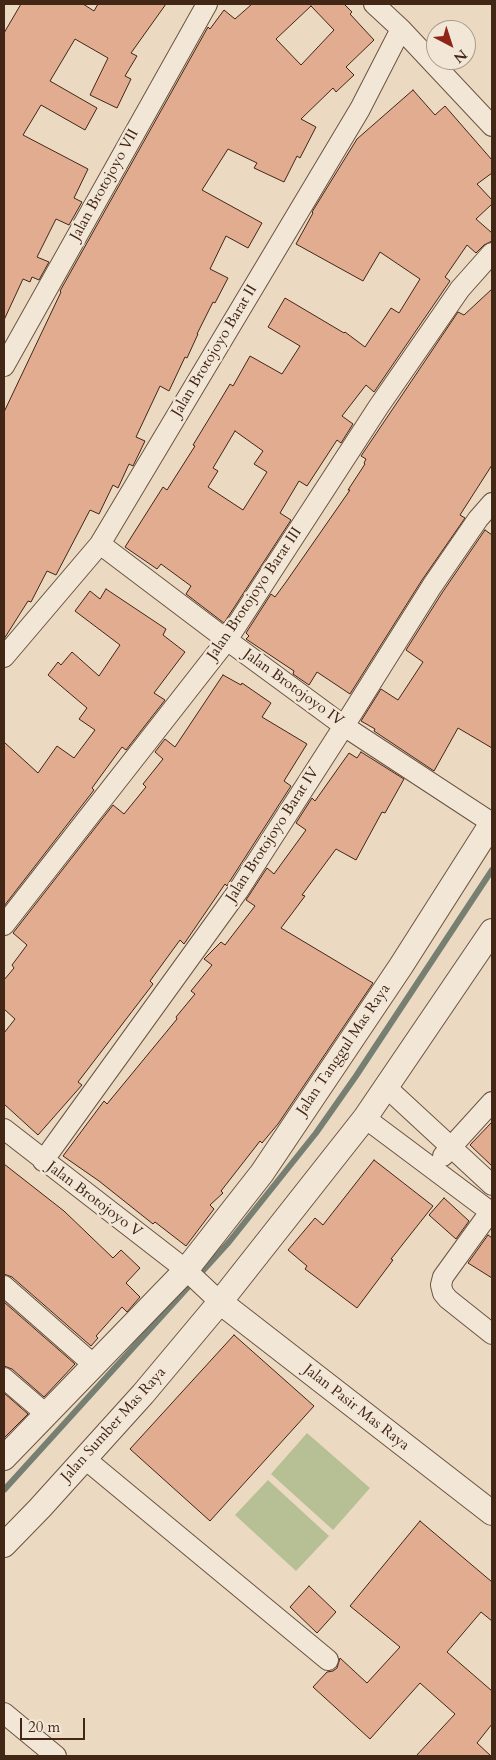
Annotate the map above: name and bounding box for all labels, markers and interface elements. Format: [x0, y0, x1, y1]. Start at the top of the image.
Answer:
north arrow [426, 20, 476, 70]
text: N [450, 45, 471, 67]
street label: Jalan Brotojoyo VII [67, 126, 143, 244]
street label: Jalan Brotojoyo Barat II [168, 282, 262, 420]
street label: Jalan Brotojoyo Barat III [204, 524, 306, 664]
street label: Jalan Brotojoyo IV [239, 646, 347, 730]
street label: Jalan Brotojoyo Barat IV [223, 764, 323, 906]
street label: Jalan Tanggul Mas Raya [293, 981, 395, 1119]
street label: Jalan Brotojoyo V [43, 1158, 145, 1242]
street label: Jalan Pasir Mas Raya [299, 1361, 413, 1455]
street label: Jalan Sumber Mas Raya [58, 1364, 170, 1486]
scale bar [22, 1708, 88, 1740]
text: 20 m [28, 1717, 60, 1737]

